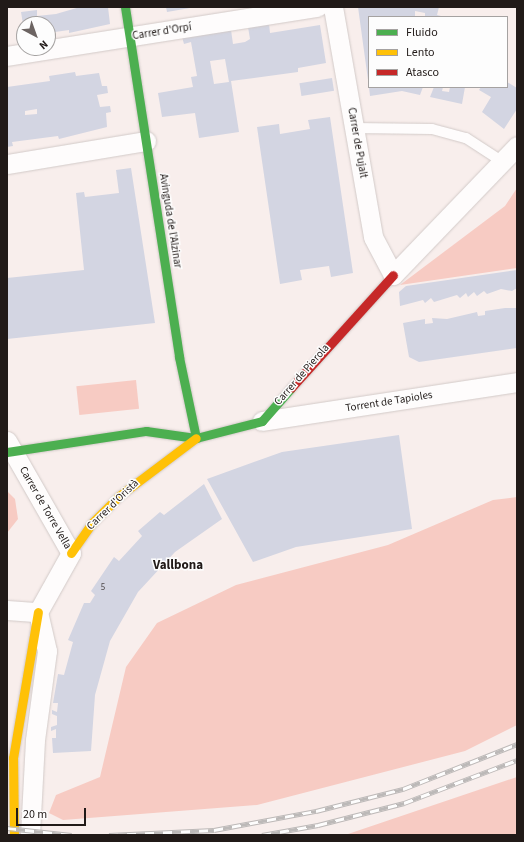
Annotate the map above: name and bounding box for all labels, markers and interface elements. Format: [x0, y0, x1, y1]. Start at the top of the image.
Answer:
north arrow [16, 16, 56, 56]
legend [368, 16, 508, 88]
street label: Carrer d'Orpí [132, 21, 192, 43]
text: Fluido [406, 24, 438, 41]
text: N [36, 37, 51, 53]
text: Lento [406, 44, 435, 61]
text: Atasco [406, 64, 439, 81]
street label: Carrer de Pujalt [344, 107, 370, 179]
street label: Avinguda de l'Alzinar [156, 173, 184, 269]
street label: Carrer de Pierola [272, 342, 332, 408]
street label: Torrent de Tapioles [344, 389, 434, 415]
street label: Carrer de Torre Vella [16, 464, 74, 552]
street label: Carrer d'Oristà [84, 477, 142, 533]
district label: Vallbona [153, 557, 203, 573]
house number: 5 [101, 583, 105, 593]
scale bar [18, 800, 88, 826]
text: 20 m [23, 806, 47, 823]

